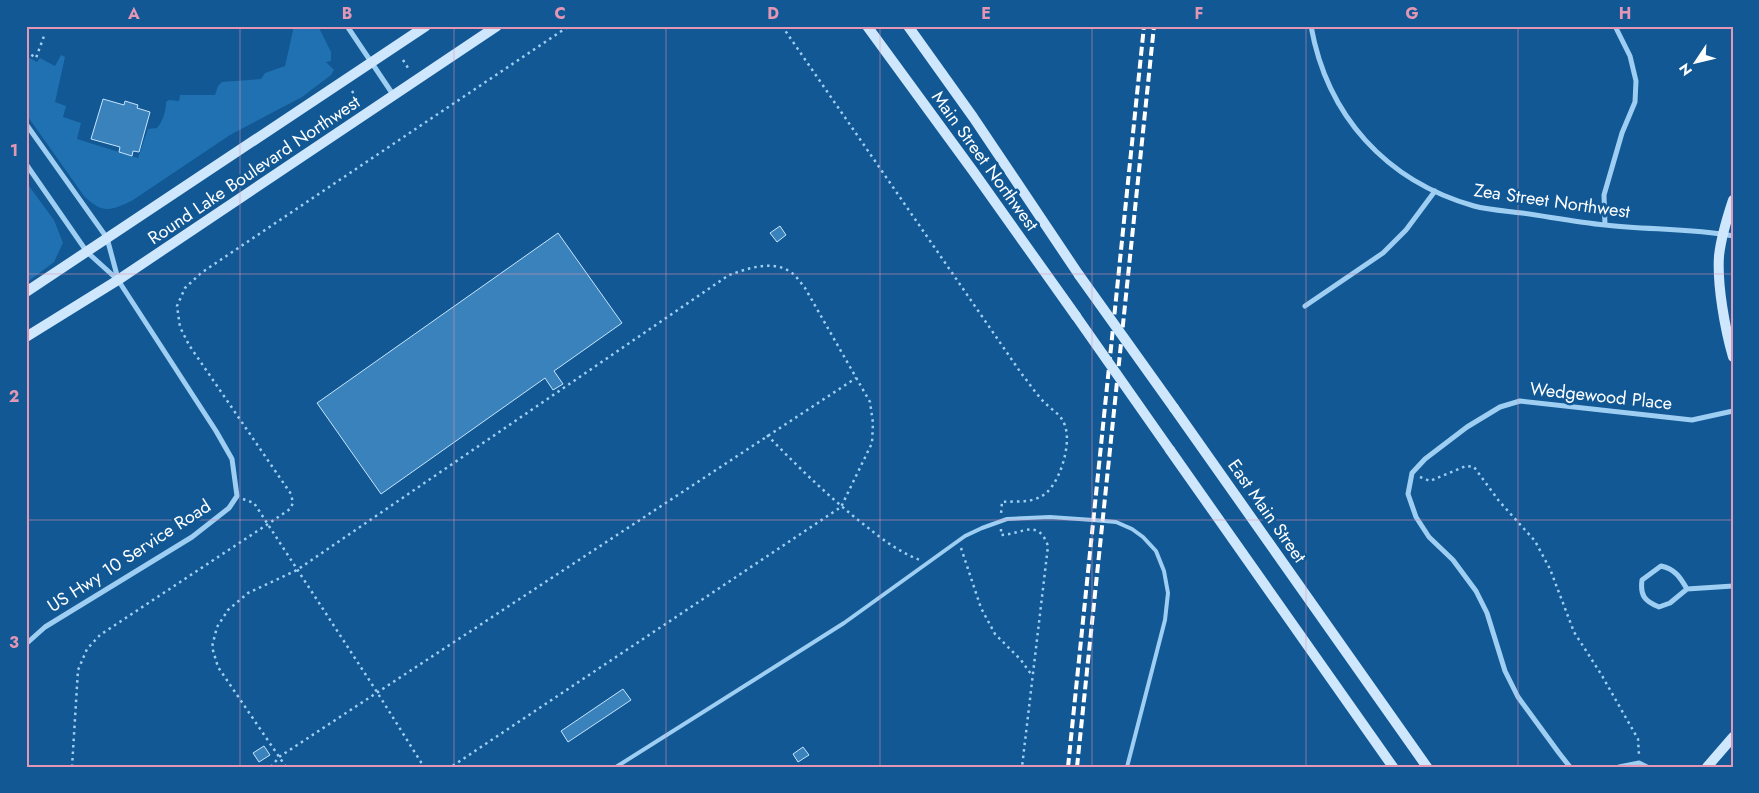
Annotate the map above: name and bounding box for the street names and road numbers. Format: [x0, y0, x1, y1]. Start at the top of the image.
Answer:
street label: Main Street Northwest [925, 86, 1045, 237]
street label: Round Lake Boulevard Northwest [143, 89, 366, 251]
street label: Zea Street Northwest [1472, 177, 1632, 225]
street label: Wedgewood Place [1529, 376, 1673, 416]
street label: East Main Street [1222, 454, 1313, 569]
street label: US Hwy 10 Service Road [42, 493, 216, 619]

